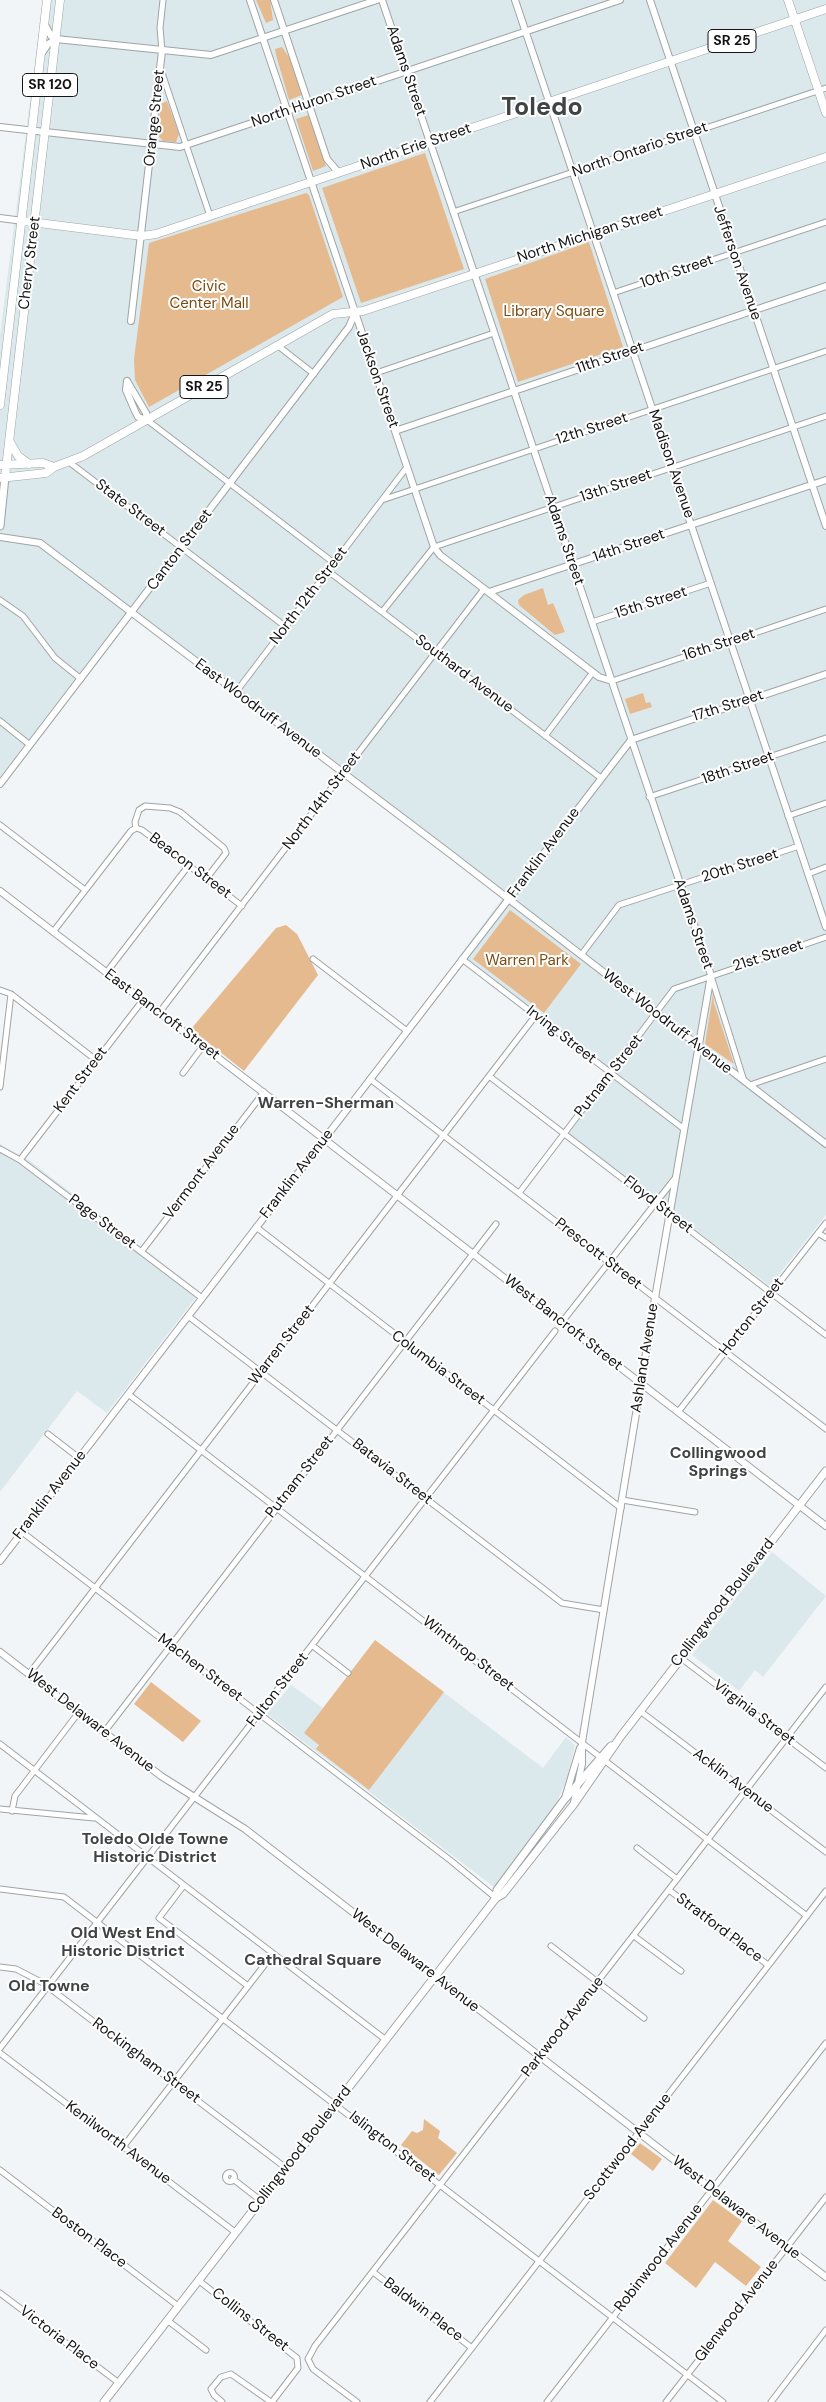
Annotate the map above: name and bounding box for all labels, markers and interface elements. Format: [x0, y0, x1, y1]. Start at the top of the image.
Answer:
street label: Adams Street [382, 23, 430, 119]
road number: SR 25 [708, 29, 756, 52]
street label: Orange Street [141, 69, 169, 167]
street label: North Huron Street [249, 72, 379, 132]
road number: SR 120 [22, 74, 78, 96]
district label: Toledo [501, 93, 583, 123]
street label: North Ontario Street [570, 118, 710, 182]
street label: North Erie Street [358, 120, 474, 174]
street label: North Michigan Street [515, 203, 665, 267]
street label: Jefferson Avenue [709, 203, 765, 323]
street label: Cherry Street [15, 215, 45, 311]
street label: 10th Street [638, 251, 716, 293]
park label: Civic Center Mall [169, 278, 249, 313]
park label: Library Square [503, 303, 605, 321]
street label: Jackson Street [352, 327, 402, 431]
street label: 11th Street [574, 338, 646, 378]
road number: SR 25 [180, 376, 228, 398]
street label: Madison Avenue [644, 407, 698, 521]
street label: 12th Street [554, 409, 630, 449]
street label: 13th Street [578, 465, 654, 507]
street label: State Street [91, 476, 169, 540]
street label: Adams Street [540, 492, 588, 588]
street label: Canton Street [144, 506, 216, 594]
street label: 14th Street [591, 525, 667, 567]
street label: North 12th Street [266, 544, 352, 648]
street label: 15th Street [613, 583, 689, 623]
street label: 16th Street [681, 625, 757, 665]
street label: Southard Avenue [411, 631, 517, 717]
street label: East Woodruff Avenue [191, 655, 325, 763]
street label: 17th Street [690, 686, 766, 726]
street label: 18th Street [700, 747, 776, 789]
street label: North 14th Street [279, 748, 365, 854]
street label: Franklin Avenue [504, 804, 584, 902]
street label: Beacon Street [145, 829, 235, 903]
street label: 20th Street [699, 845, 781, 887]
street label: Adams Street [669, 876, 717, 972]
street label: 21st Street [731, 936, 805, 976]
park label: Warren Park [485, 952, 569, 970]
street label: East Bancroft Street [101, 966, 223, 1064]
street label: West Woodruff Avenue [599, 966, 735, 1078]
street label: Irving Street [522, 1002, 600, 1068]
street label: Putnam Street [571, 1031, 647, 1121]
street label: Kent Street [50, 1044, 112, 1116]
district label: Warren-Sherman [258, 1094, 394, 1114]
street label: Vermont Avenue [160, 1121, 244, 1223]
street label: Franklin Avenue [257, 1126, 337, 1222]
street label: Floyd Street [620, 1172, 696, 1238]
street label: Page Street [65, 1191, 139, 1253]
street label: Prescott Street [551, 1214, 645, 1294]
street label: West Bancroft Street [500, 1271, 626, 1375]
street label: Horton Street [716, 1274, 788, 1360]
street label: Warren Street [245, 1301, 319, 1389]
street label: Ashland Avenue [627, 1302, 663, 1414]
street label: Columbia Street [388, 1327, 488, 1409]
street label: Putnam Street [262, 1432, 338, 1522]
street label: Batavia Street [348, 1435, 436, 1509]
district label: Collingwood Springs [670, 1444, 766, 1482]
street label: Franklin Avenue [10, 1447, 90, 1543]
street label: Collingwood Boulevard [667, 1535, 779, 1671]
street label: Winthrop Street [419, 1613, 517, 1695]
street label: Machen Street [154, 1630, 246, 1706]
street label: Fulton Street [243, 1649, 313, 1731]
street label: West Delaware Avenue [22, 1665, 158, 1777]
street label: Virginia Street [710, 1676, 798, 1750]
street label: Acklin Avenue [689, 1745, 777, 1817]
district label: Toledo Olde Towne Historic District [82, 1830, 228, 1868]
street label: Stratford Place [672, 1890, 766, 1966]
street label: West Delaware Avenue [347, 1905, 483, 2017]
district label: Old West End Historic District [61, 1924, 185, 1962]
district label: Cathedral Square [244, 1951, 382, 1971]
street label: Parkwood Avenue [518, 1973, 608, 2081]
district label: Old Towne [8, 1977, 90, 1997]
street label: Rockingham Street [88, 2014, 204, 2108]
street label: Collingwood Boulevard [244, 2082, 356, 2218]
street label: Scottwood Avenue [581, 2090, 675, 2204]
street label: Kenilworth Avenue [62, 2097, 174, 2189]
street label: Islington Street [345, 2108, 439, 2186]
street label: West Delaware Avenue [668, 2152, 804, 2264]
street label: Robinwood Avenue [611, 2200, 707, 2316]
street label: Boston Place [48, 2204, 130, 2272]
street label: Glenwood Avenue [691, 2256, 783, 2366]
street label: Baldwin Place [380, 2274, 466, 2346]
street label: Collins Street [208, 2284, 292, 2356]
street label: Victoria Place [16, 2302, 102, 2374]

